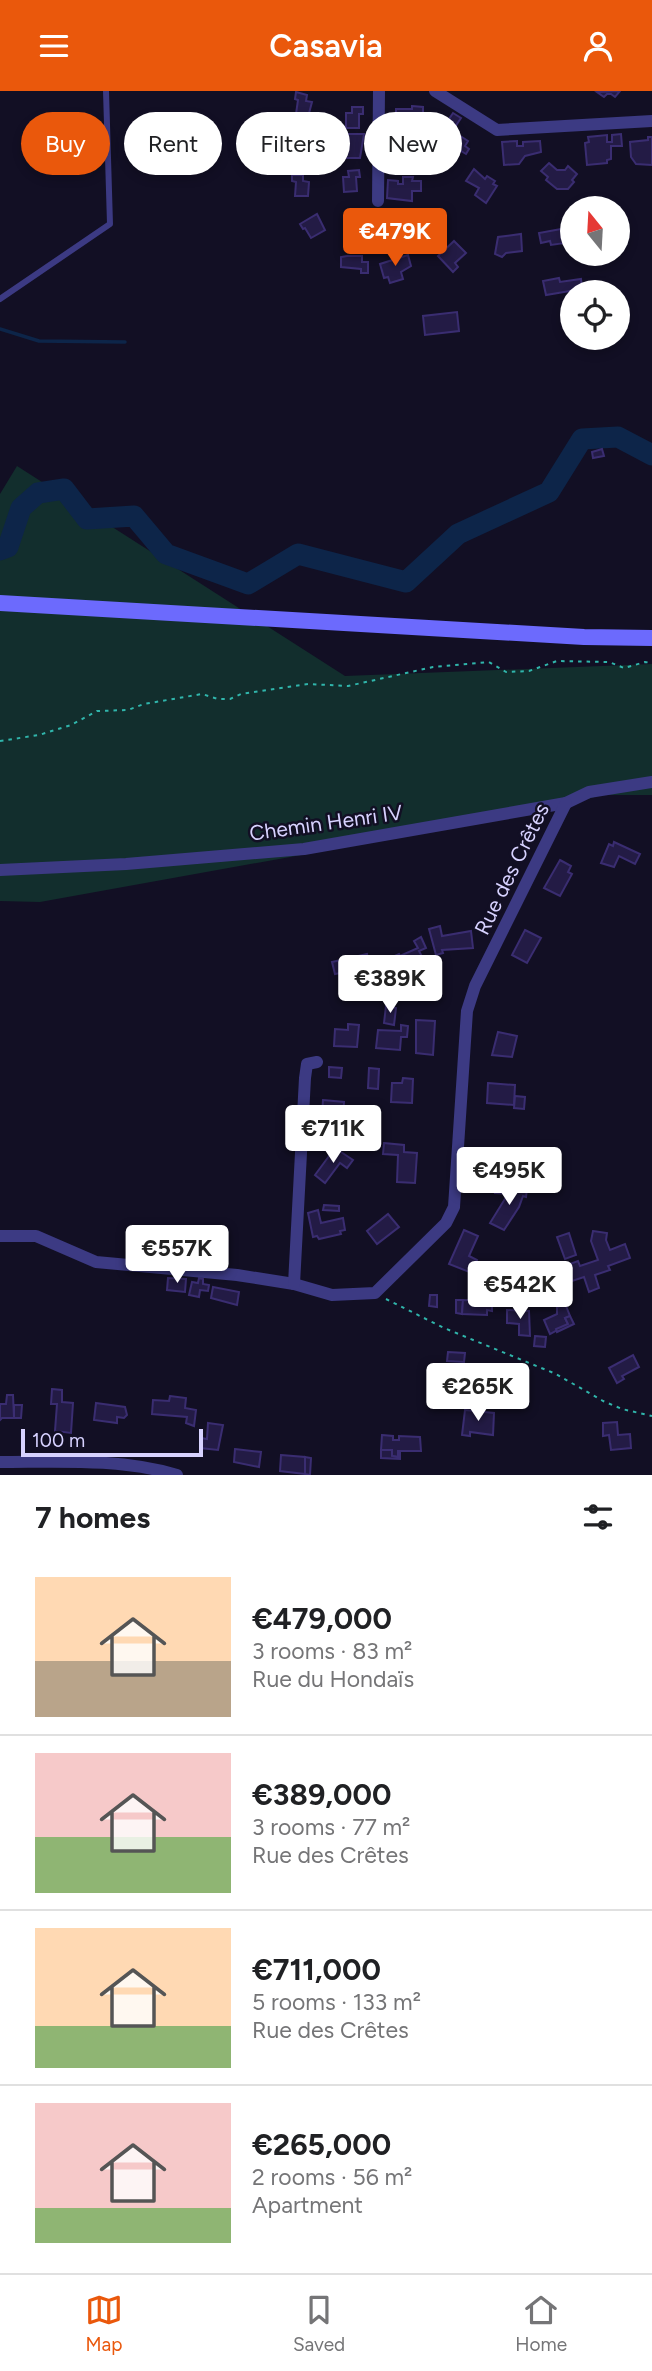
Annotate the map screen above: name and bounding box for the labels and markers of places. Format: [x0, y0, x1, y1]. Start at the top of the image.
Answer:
pin: €479K [346, 209, 444, 268]
pin: €389K [341, 955, 439, 1015]
pin: €711K [284, 1105, 382, 1165]
pin: €495K [460, 1147, 558, 1207]
pin: €557K [128, 1225, 226, 1285]
pin: €542K [471, 1261, 569, 1321]
pin: €265K [429, 1363, 527, 1423]

